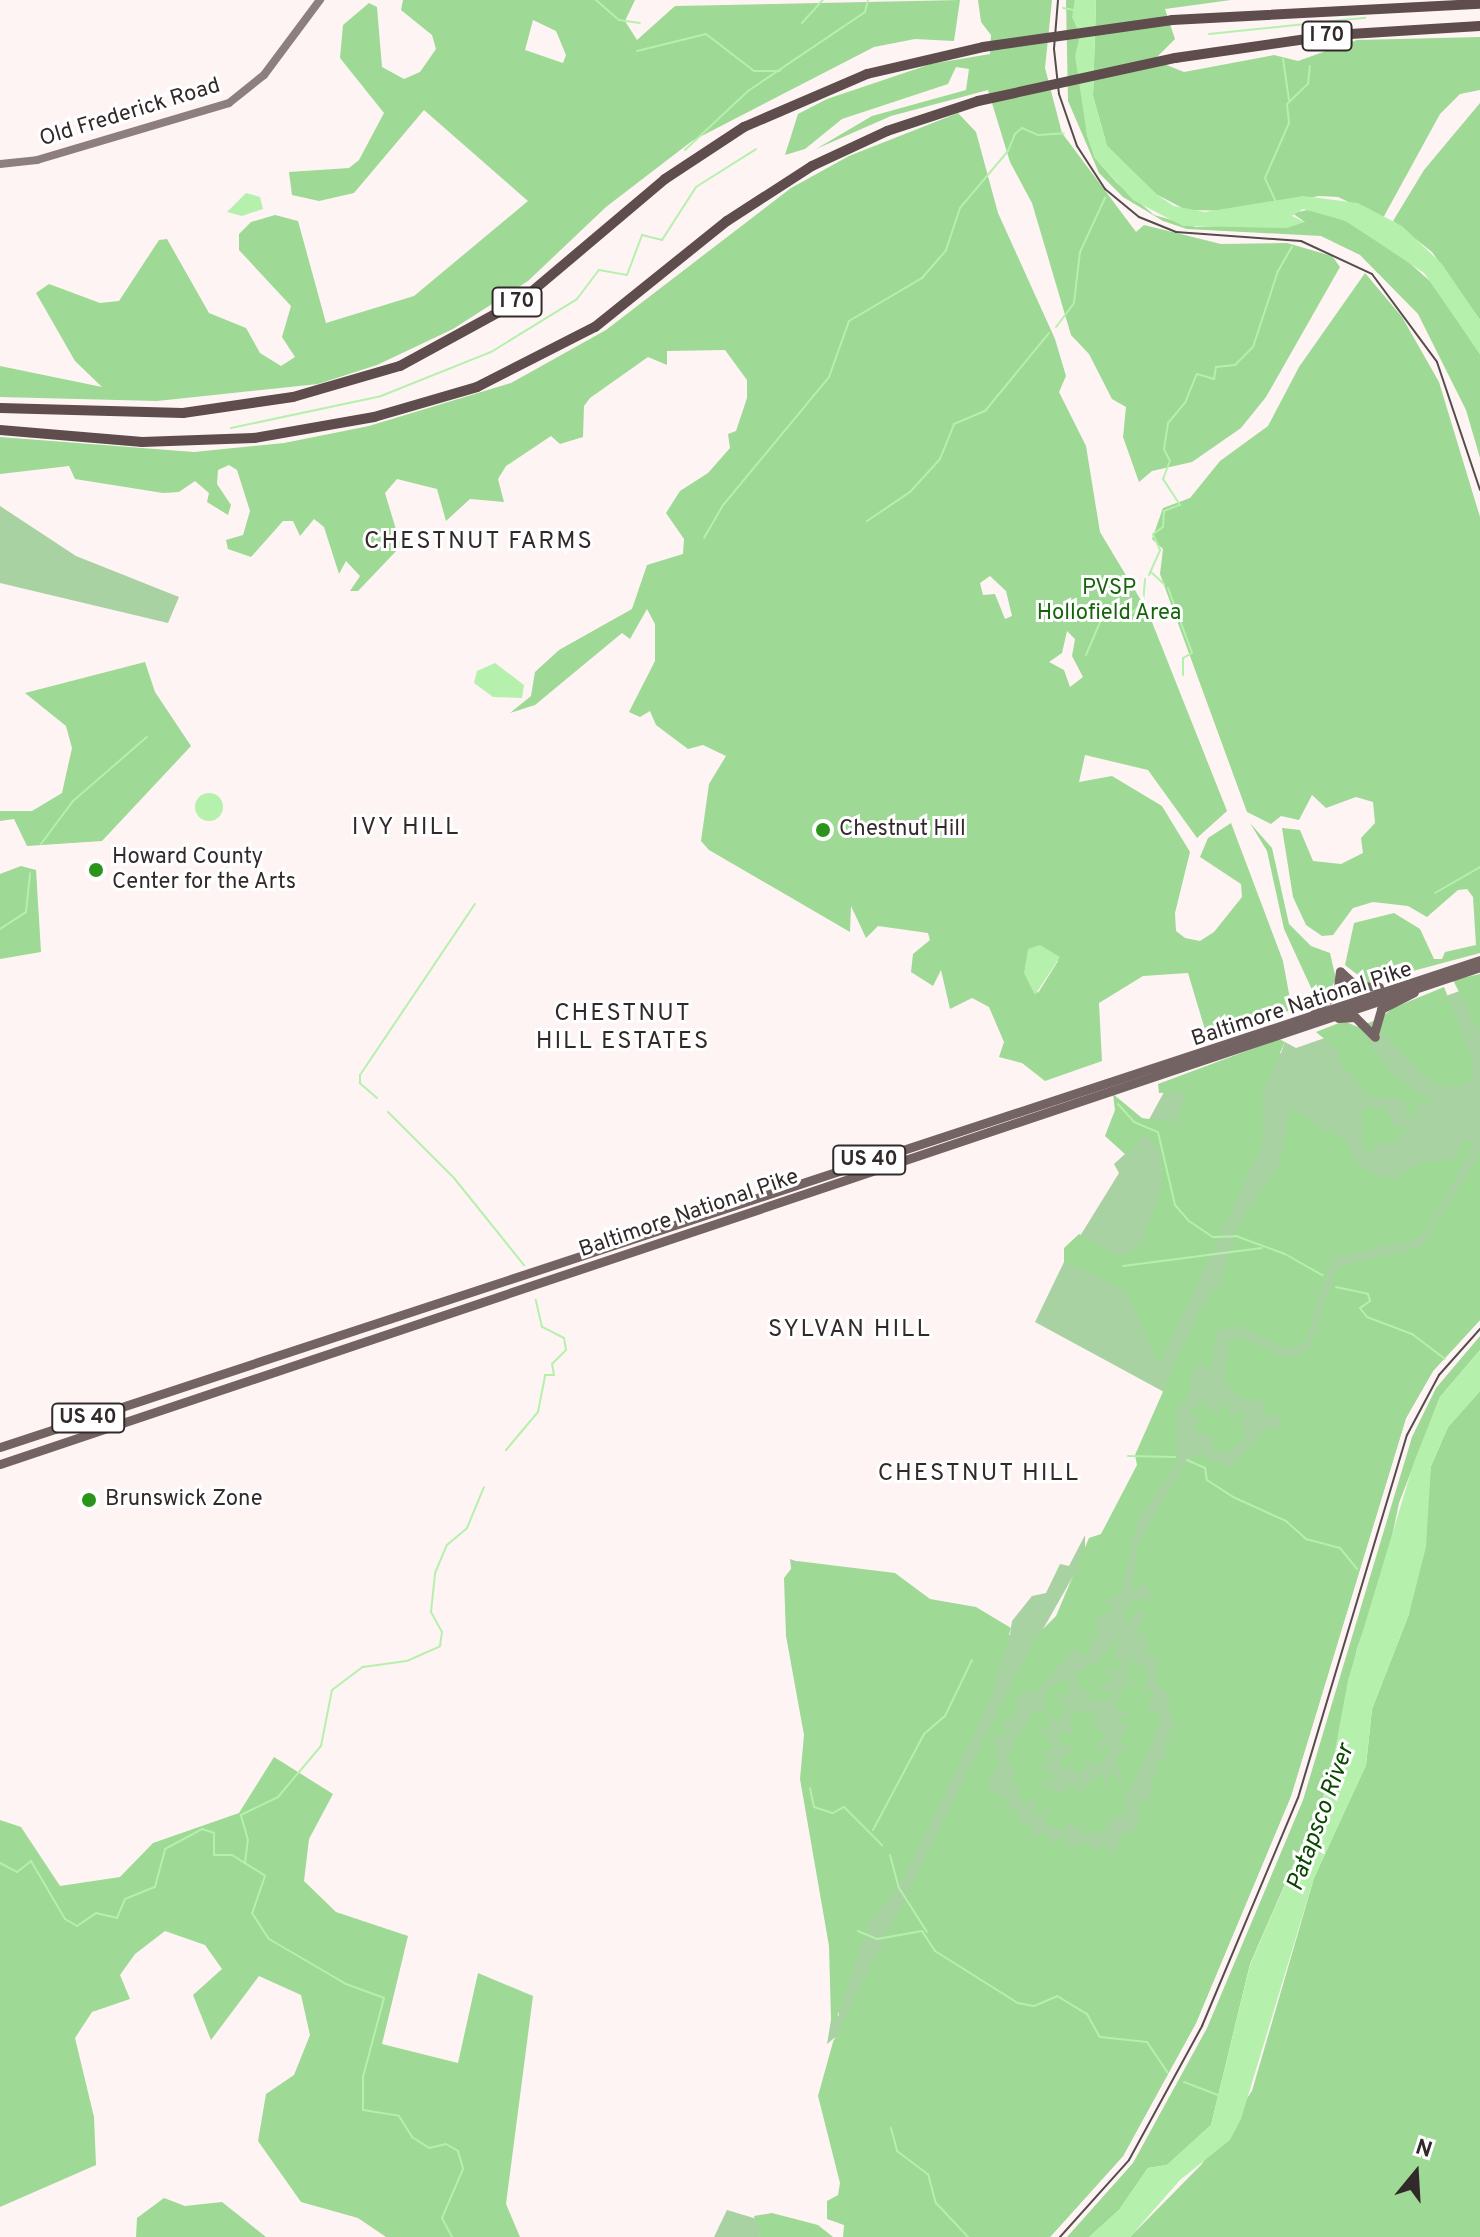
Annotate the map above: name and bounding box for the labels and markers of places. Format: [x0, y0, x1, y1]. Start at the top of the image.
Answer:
place label: Chestnut Hill [839, 817, 966, 843]
marker: Chestnut Hill [814, 821, 832, 839]
place label: Howard County Center for the Arts [112, 844, 297, 896]
marker: Howard County Center for the Arts [87, 861, 105, 879]
place label: Brunswick Zone [105, 1487, 263, 1513]
marker: Brunswick Zone [80, 1491, 98, 1509]

